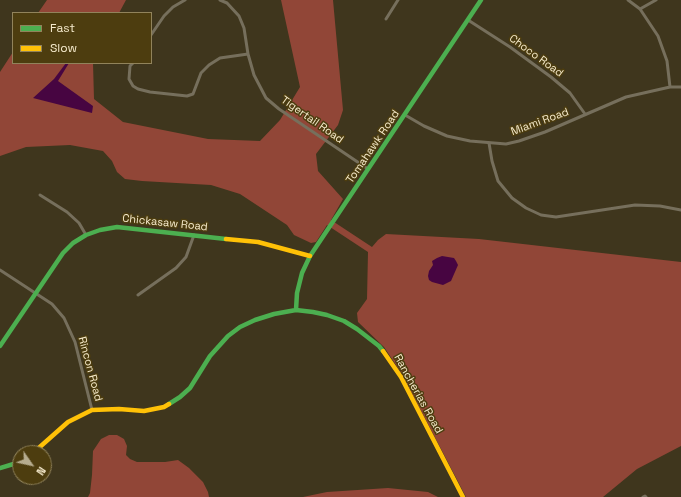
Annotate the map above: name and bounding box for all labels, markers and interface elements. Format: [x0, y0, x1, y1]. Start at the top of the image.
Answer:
legend [12, 12, 152, 64]
text: Fast [50, 20, 75, 36]
street label: Choco Road [506, 32, 566, 80]
text: Slow [50, 40, 77, 56]
street label: Tigertail Road [278, 94, 346, 146]
street label: Miami Road [509, 105, 571, 139]
street label: Tomahawk Road [344, 108, 402, 186]
street label: Chickasaw Road [122, 212, 208, 234]
street label: Rincon Road [75, 335, 105, 403]
street label: Rancherias Road [391, 352, 445, 436]
north arrow [12, 445, 52, 485]
text: N [33, 464, 49, 478]

